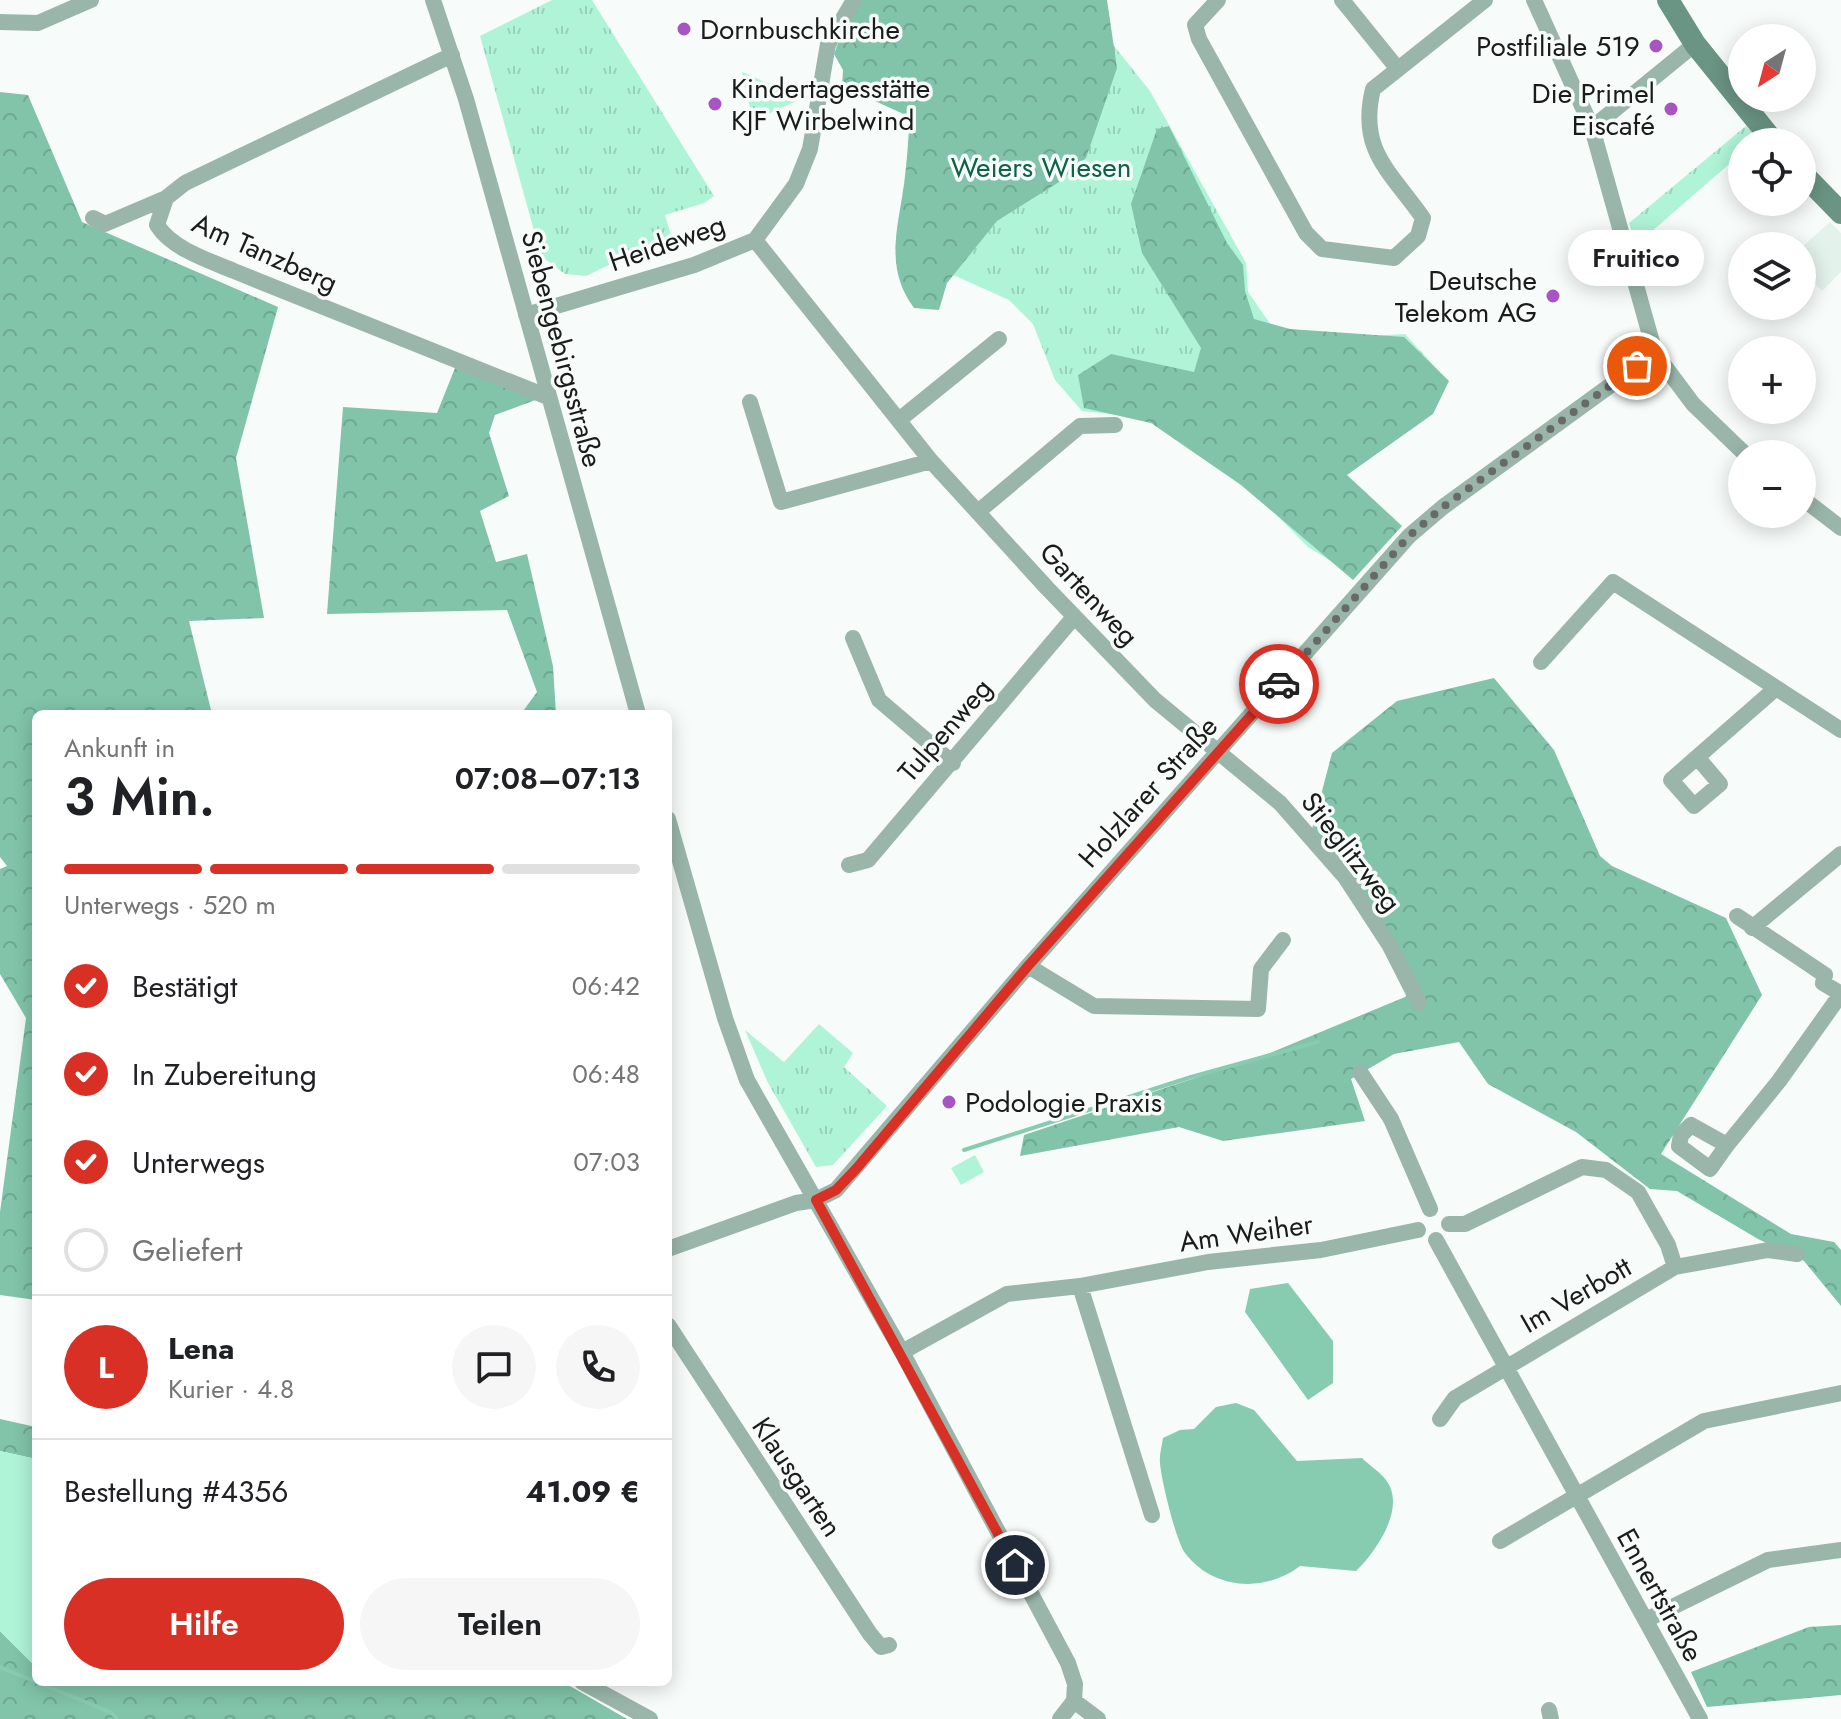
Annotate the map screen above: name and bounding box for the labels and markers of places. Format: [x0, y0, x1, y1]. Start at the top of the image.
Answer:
place label: Dornbuschkirche [700, 9, 900, 50]
marker: Dornbuschkirche [675, 20, 693, 38]
place label: Postfiliale 519 [1476, 26, 1640, 67]
marker: Postfiliale 519 [1647, 37, 1665, 55]
place label: Kindertagesstätte KJF Wirbelwind [731, 68, 930, 141]
place label: Die Primel Eiscafé [1531, 73, 1655, 146]
marker: Kindertagesstätte KJF Wirbelwind [706, 95, 724, 113]
marker: Die Primel Eiscafé [1662, 100, 1680, 118]
callout: Fruitico [1569, 230, 1705, 286]
place label: Deutsche Telekom AG [1395, 260, 1537, 333]
marker: Deutsche Telekom AG [1544, 287, 1562, 305]
pin [1603, 332, 1671, 400]
place label: Podologie Praxis [965, 1082, 1162, 1123]
marker: Podologie Praxis [940, 1093, 958, 1111]
pin [981, 1531, 1049, 1599]

